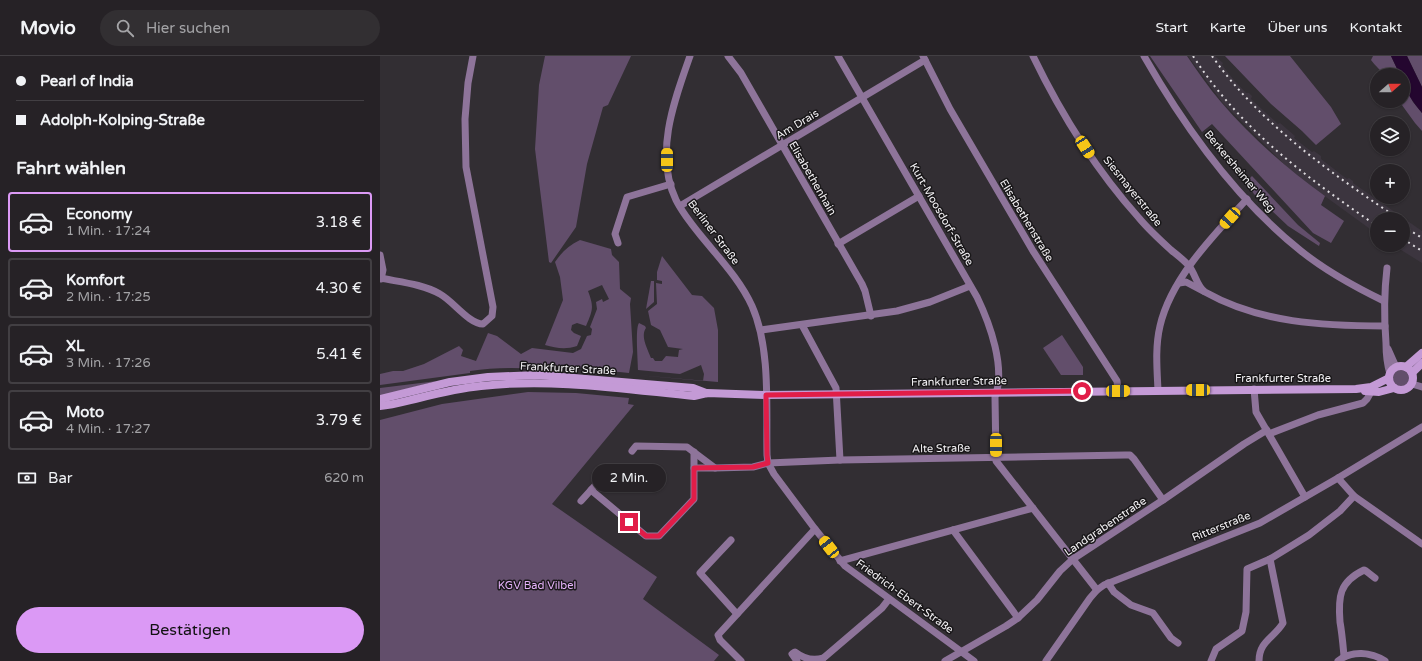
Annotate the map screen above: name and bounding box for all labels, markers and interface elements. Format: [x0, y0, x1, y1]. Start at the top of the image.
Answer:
search box [100, 10, 380, 46]
text: Movio [20, 17, 76, 39]
icon: search [114, 17, 136, 39]
text: Hier suchen [146, 19, 230, 37]
text: Start [1156, 19, 1188, 36]
text: Karte [1210, 19, 1246, 36]
text: Über uns [1268, 19, 1328, 36]
text: Kontakt [1350, 19, 1402, 36]
north arrow [1370, 68, 1410, 108]
map controls [1370, 68, 1410, 252]
text: Pearl of India [40, 72, 134, 90]
street label: Am Drais [773, 107, 821, 142]
text: Adolph-Kolping-Straße [40, 111, 205, 129]
button: layers [1370, 116, 1410, 156]
street label: Berkersheimer Weg [1202, 128, 1278, 215]
car [1073, 134, 1097, 160]
street label: Elisabethenhain [786, 139, 839, 218]
car [661, 148, 673, 172]
street label: Siesmayerstraße [1100, 154, 1165, 229]
text: Fahrt wählen [16, 157, 126, 179]
street label: Kurt-Moosdorf-Straße [907, 161, 976, 268]
button: + [1370, 164, 1410, 204]
street label: Elisabethenstraße [997, 177, 1056, 264]
street label: Berliner Straße [685, 197, 742, 267]
icon: car [18, 204, 54, 240]
text: Economy [66, 205, 132, 223]
car [1218, 205, 1242, 231]
button: − [1370, 212, 1410, 252]
text: 3.18 € [316, 213, 362, 231]
text: 1 Min. · 17:24 [66, 223, 151, 239]
icon: car [18, 270, 54, 306]
text: Komfort [66, 271, 125, 289]
text: 4.30 € [316, 279, 362, 297]
text: 2 Min. · 17:25 [66, 289, 151, 305]
icon: car [18, 336, 54, 372]
text: XL [66, 337, 85, 355]
text: 5.41 € [316, 345, 362, 363]
text: 3 Min. · 17:26 [66, 355, 151, 371]
street label: Frankfurter Straße [520, 359, 616, 378]
street label: Frankfurter Straße [1235, 372, 1331, 385]
street label: Frankfurter Straße [911, 374, 1007, 389]
route start [1073, 382, 1091, 400]
car [1186, 384, 1210, 396]
car [1106, 385, 1130, 397]
icon: car [18, 402, 54, 438]
text: Moto [66, 403, 104, 421]
text: 3.79 € [316, 411, 362, 429]
text: 4 Min. · 17:27 [66, 421, 151, 437]
car [990, 433, 1002, 457]
street label: Alte Straße [912, 441, 970, 456]
callout: 2 Min. [592, 464, 666, 492]
icon: cash [16, 467, 38, 489]
text: Bar [48, 469, 73, 487]
text: 620 m [324, 470, 364, 486]
text: 2 Min. [610, 470, 648, 486]
street label: Landgrabenstraße [1062, 494, 1149, 559]
street label: Ritterstraße [1190, 509, 1252, 544]
route end [620, 513, 638, 531]
car [817, 534, 841, 560]
street label: Friedrich-Ebert-Straße [853, 557, 956, 636]
park label: KGV Bad Vilbel [498, 579, 576, 592]
button: Bestätigen [16, 607, 364, 653]

